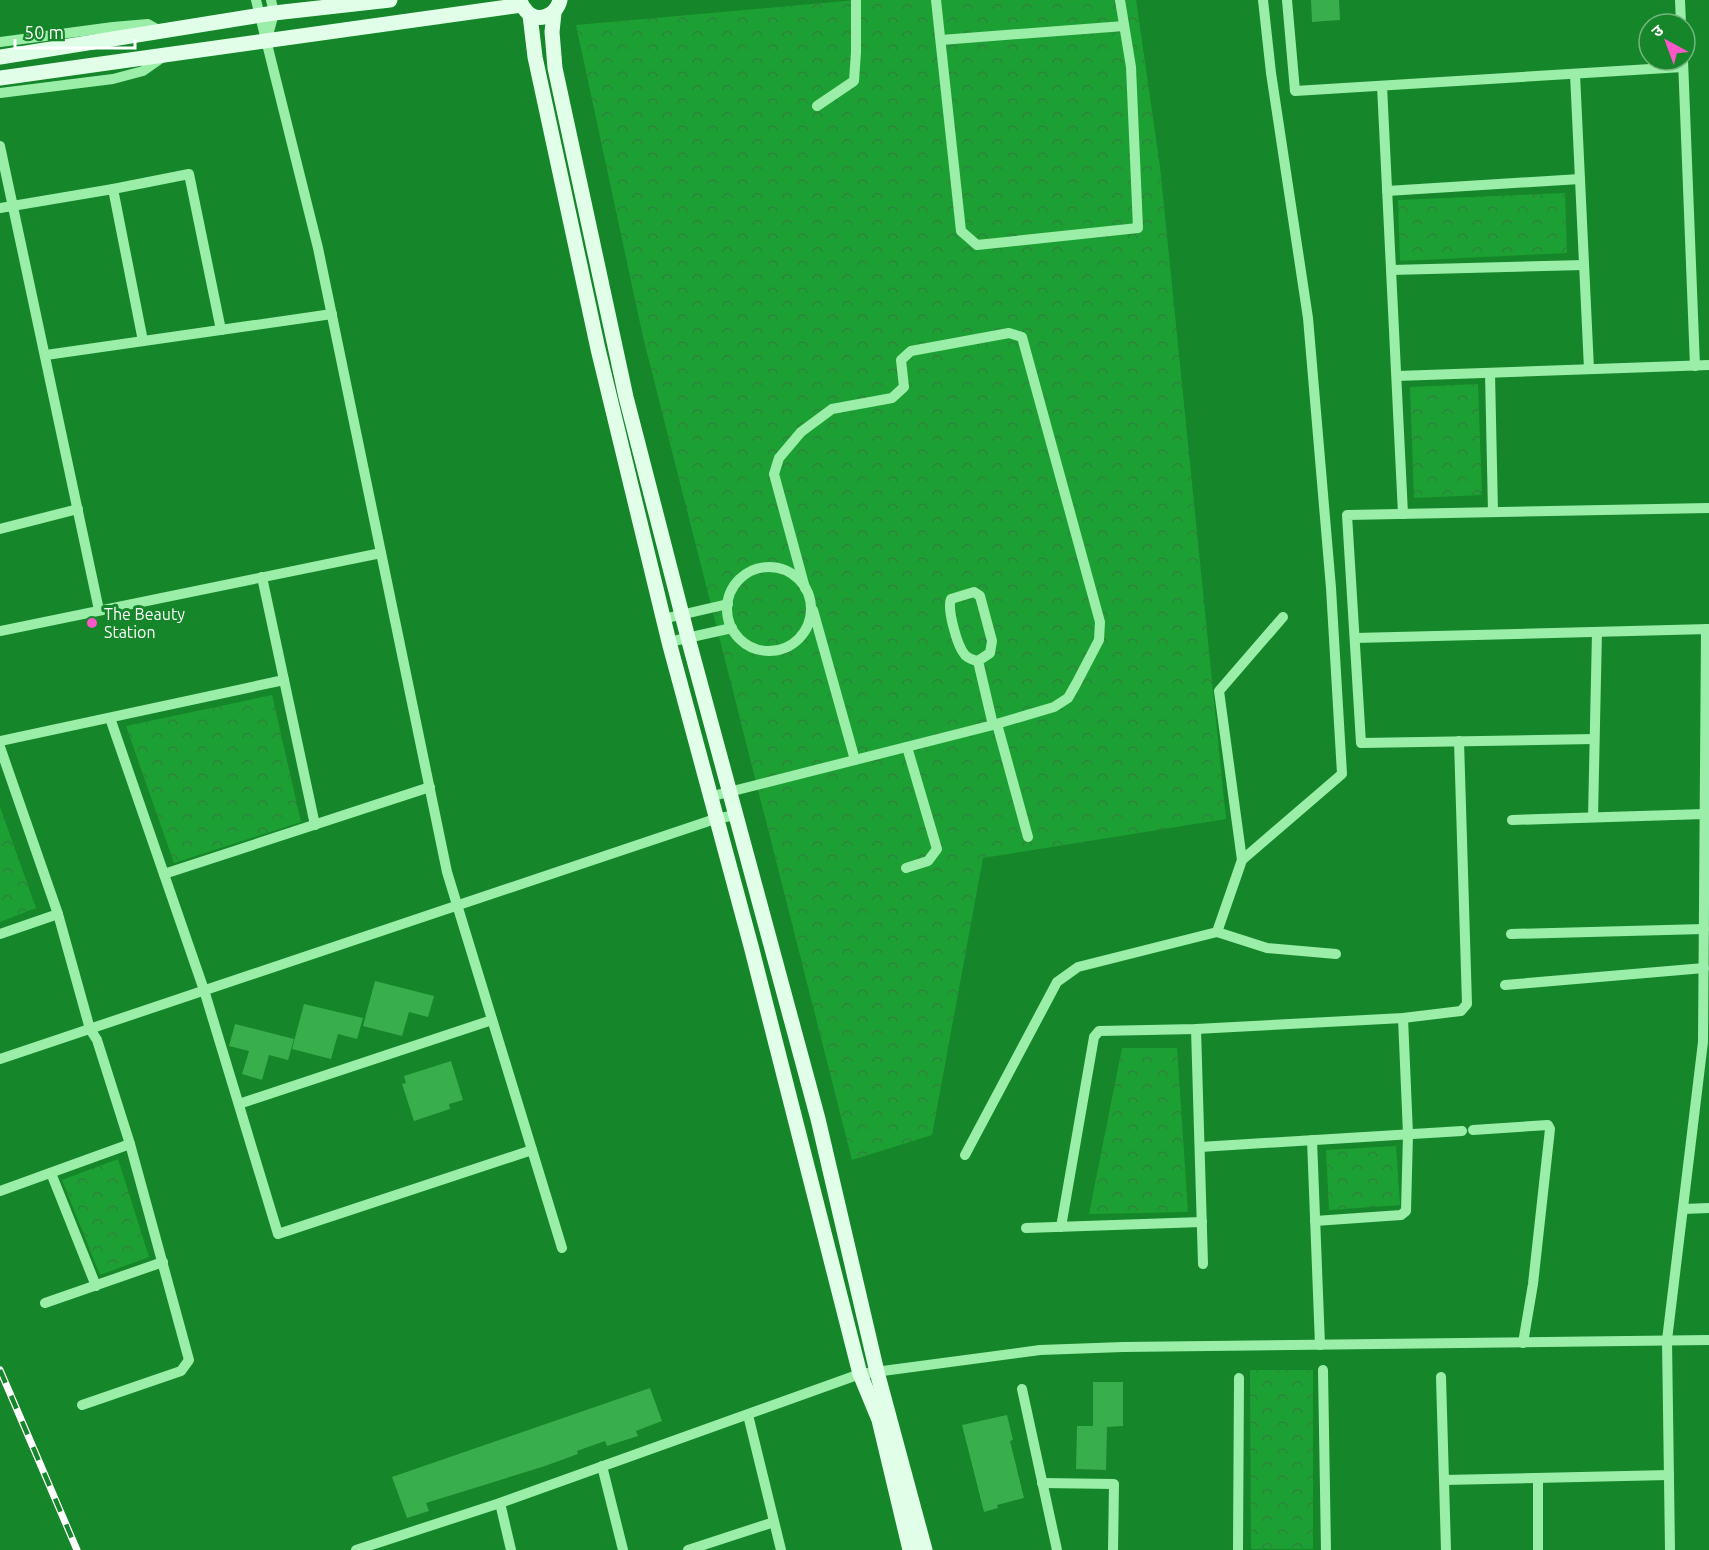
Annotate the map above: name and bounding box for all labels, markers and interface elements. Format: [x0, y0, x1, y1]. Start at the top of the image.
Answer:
scale bar [15, 12, 135, 50]
north arrow [1637, 12, 1697, 72]
text: उ [1648, 20, 1667, 41]
text: 50 m [24, 22, 64, 42]
place label: The Beauty Station [104, 605, 185, 641]
marker: The Beauty Station [85, 616, 99, 630]

